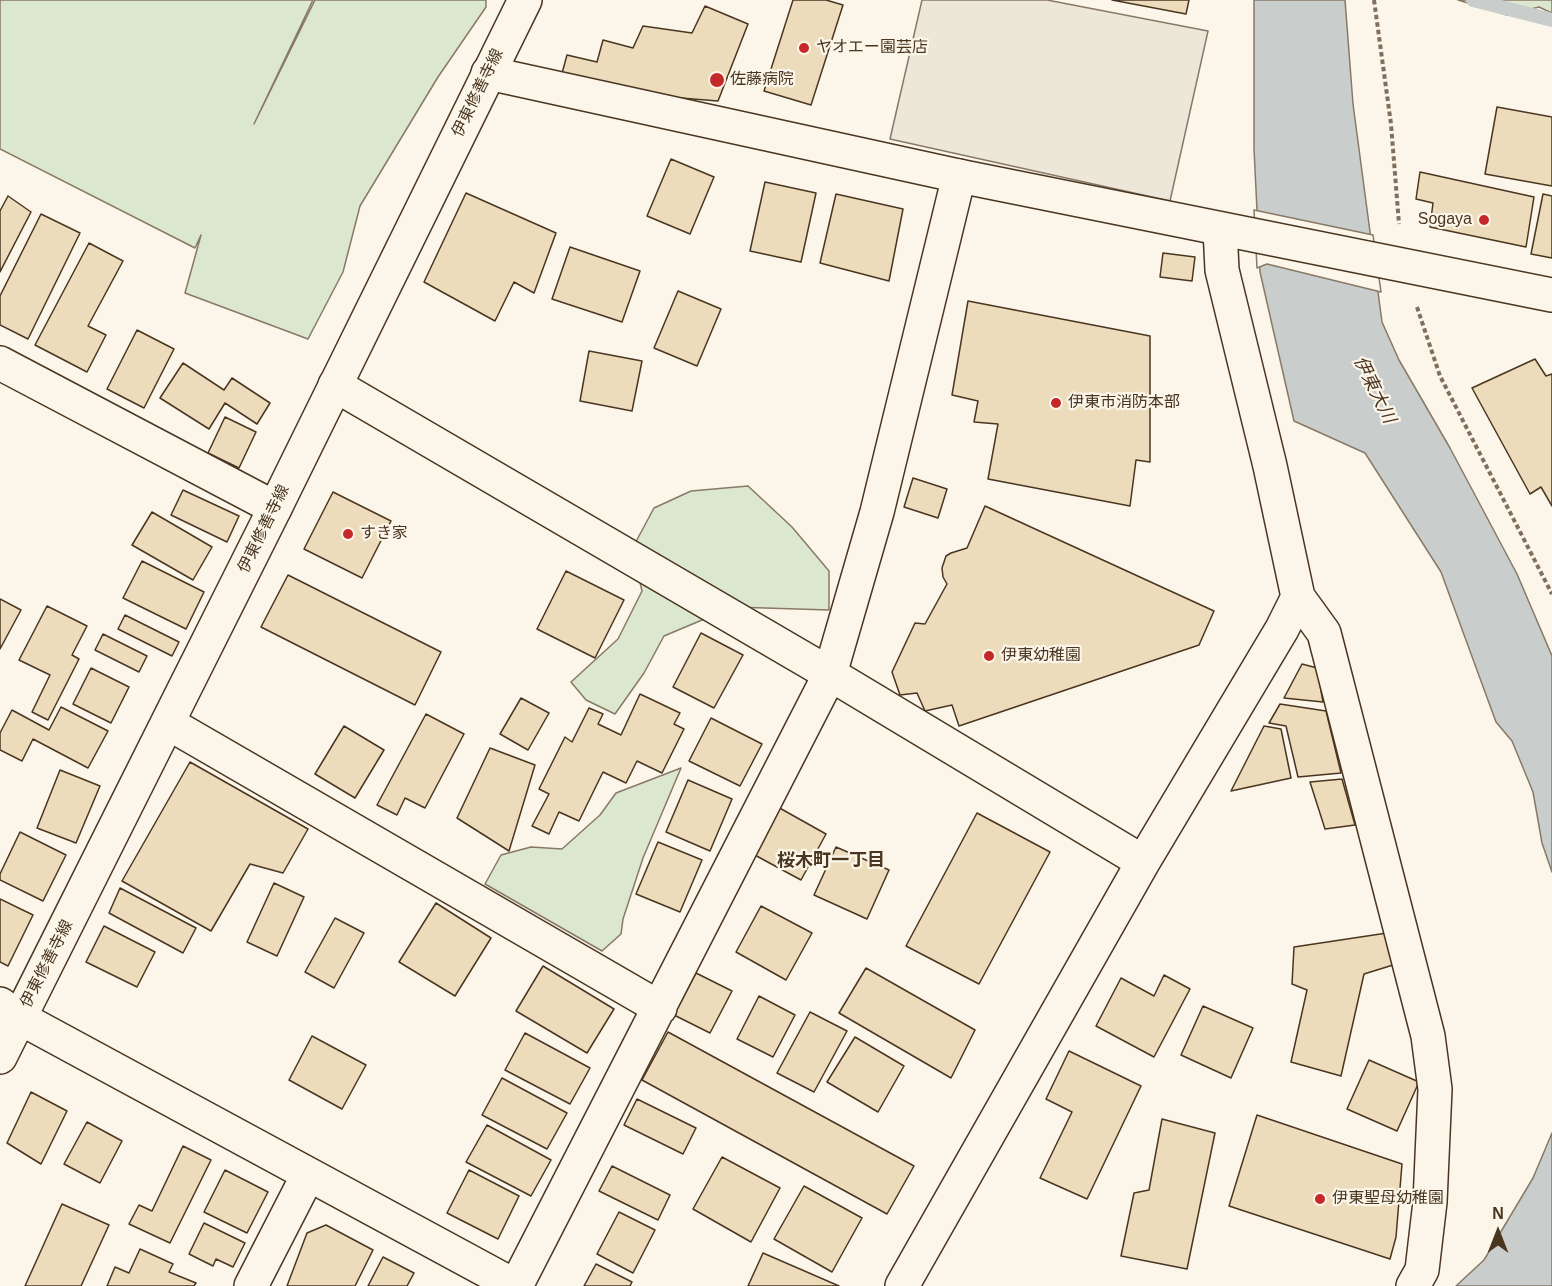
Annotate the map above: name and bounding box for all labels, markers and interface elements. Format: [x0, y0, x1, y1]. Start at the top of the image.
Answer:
place label: ヤオエー園芸店 [816, 38, 928, 58]
marker: ヤオエー園芸店 [797, 41, 811, 55]
street label: 伊東修善寺線 [448, 46, 508, 140]
place label: 佐藤病院 [730, 70, 794, 90]
marker: 佐藤病院 [708, 71, 726, 89]
place label: Sogaya [1418, 210, 1472, 230]
marker: Sogaya [1477, 213, 1491, 227]
water label: 伊東大川 [1349, 353, 1399, 427]
place label: 伊東市消防本部 [1068, 393, 1180, 413]
marker: 伊東市消防本部 [1049, 396, 1063, 410]
street label: 伊東修善寺線 [234, 482, 294, 576]
place label: すき家 [360, 524, 408, 544]
marker: すき家 [341, 527, 355, 541]
place label: 伊東幼稚園 [1001, 646, 1081, 666]
marker: 伊東幼稚園 [982, 649, 996, 663]
district label: 桜木町一丁目 [777, 850, 885, 872]
street label: 伊東修善寺線 [17, 917, 77, 1011]
place label: 伊東聖母幼稚園 [1332, 1189, 1444, 1209]
marker: 伊東聖母幼稚園 [1313, 1192, 1327, 1206]
north arrow [1468, 1202, 1528, 1262]
text: N [1492, 1205, 1504, 1222]

